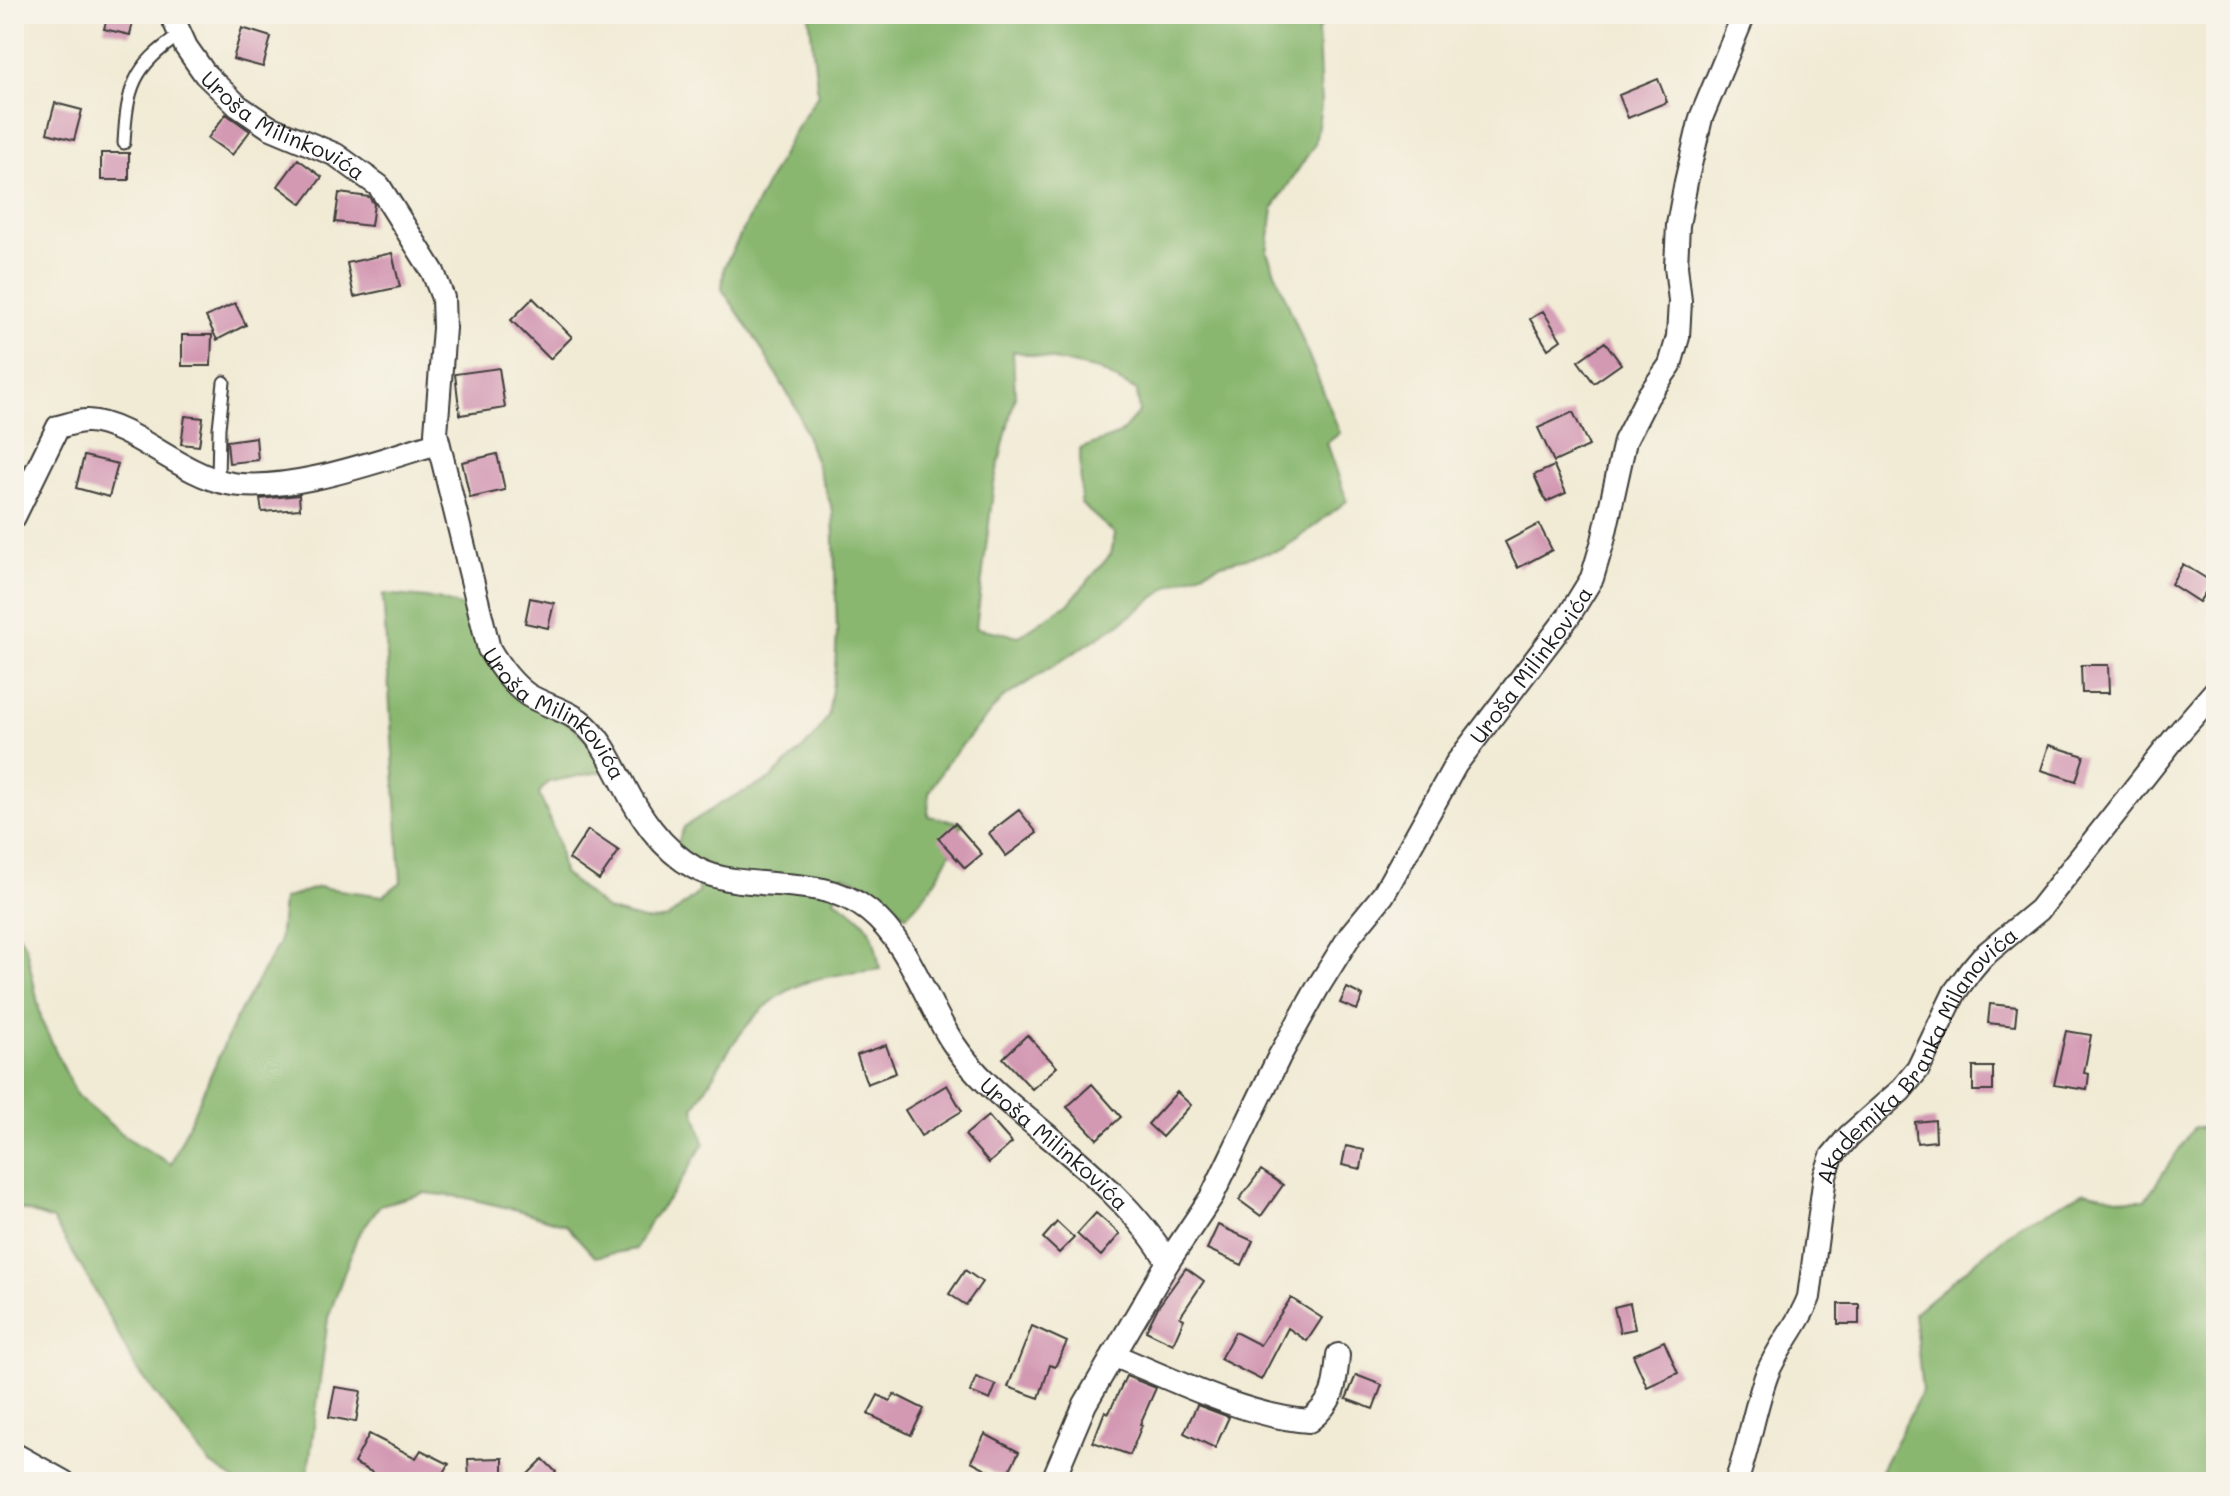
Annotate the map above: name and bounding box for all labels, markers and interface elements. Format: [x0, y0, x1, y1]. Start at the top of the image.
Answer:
street label: Uroša Milinkovića [195, 64, 371, 186]
street label: Uroša Milinkovića [1463, 581, 1598, 749]
street label: Uroša Milinkovića [477, 642, 633, 784]
street label: Akademika Branka Milanovića [1809, 920, 2023, 1188]
street label: Uroša Milinkovića [974, 1070, 1136, 1216]

